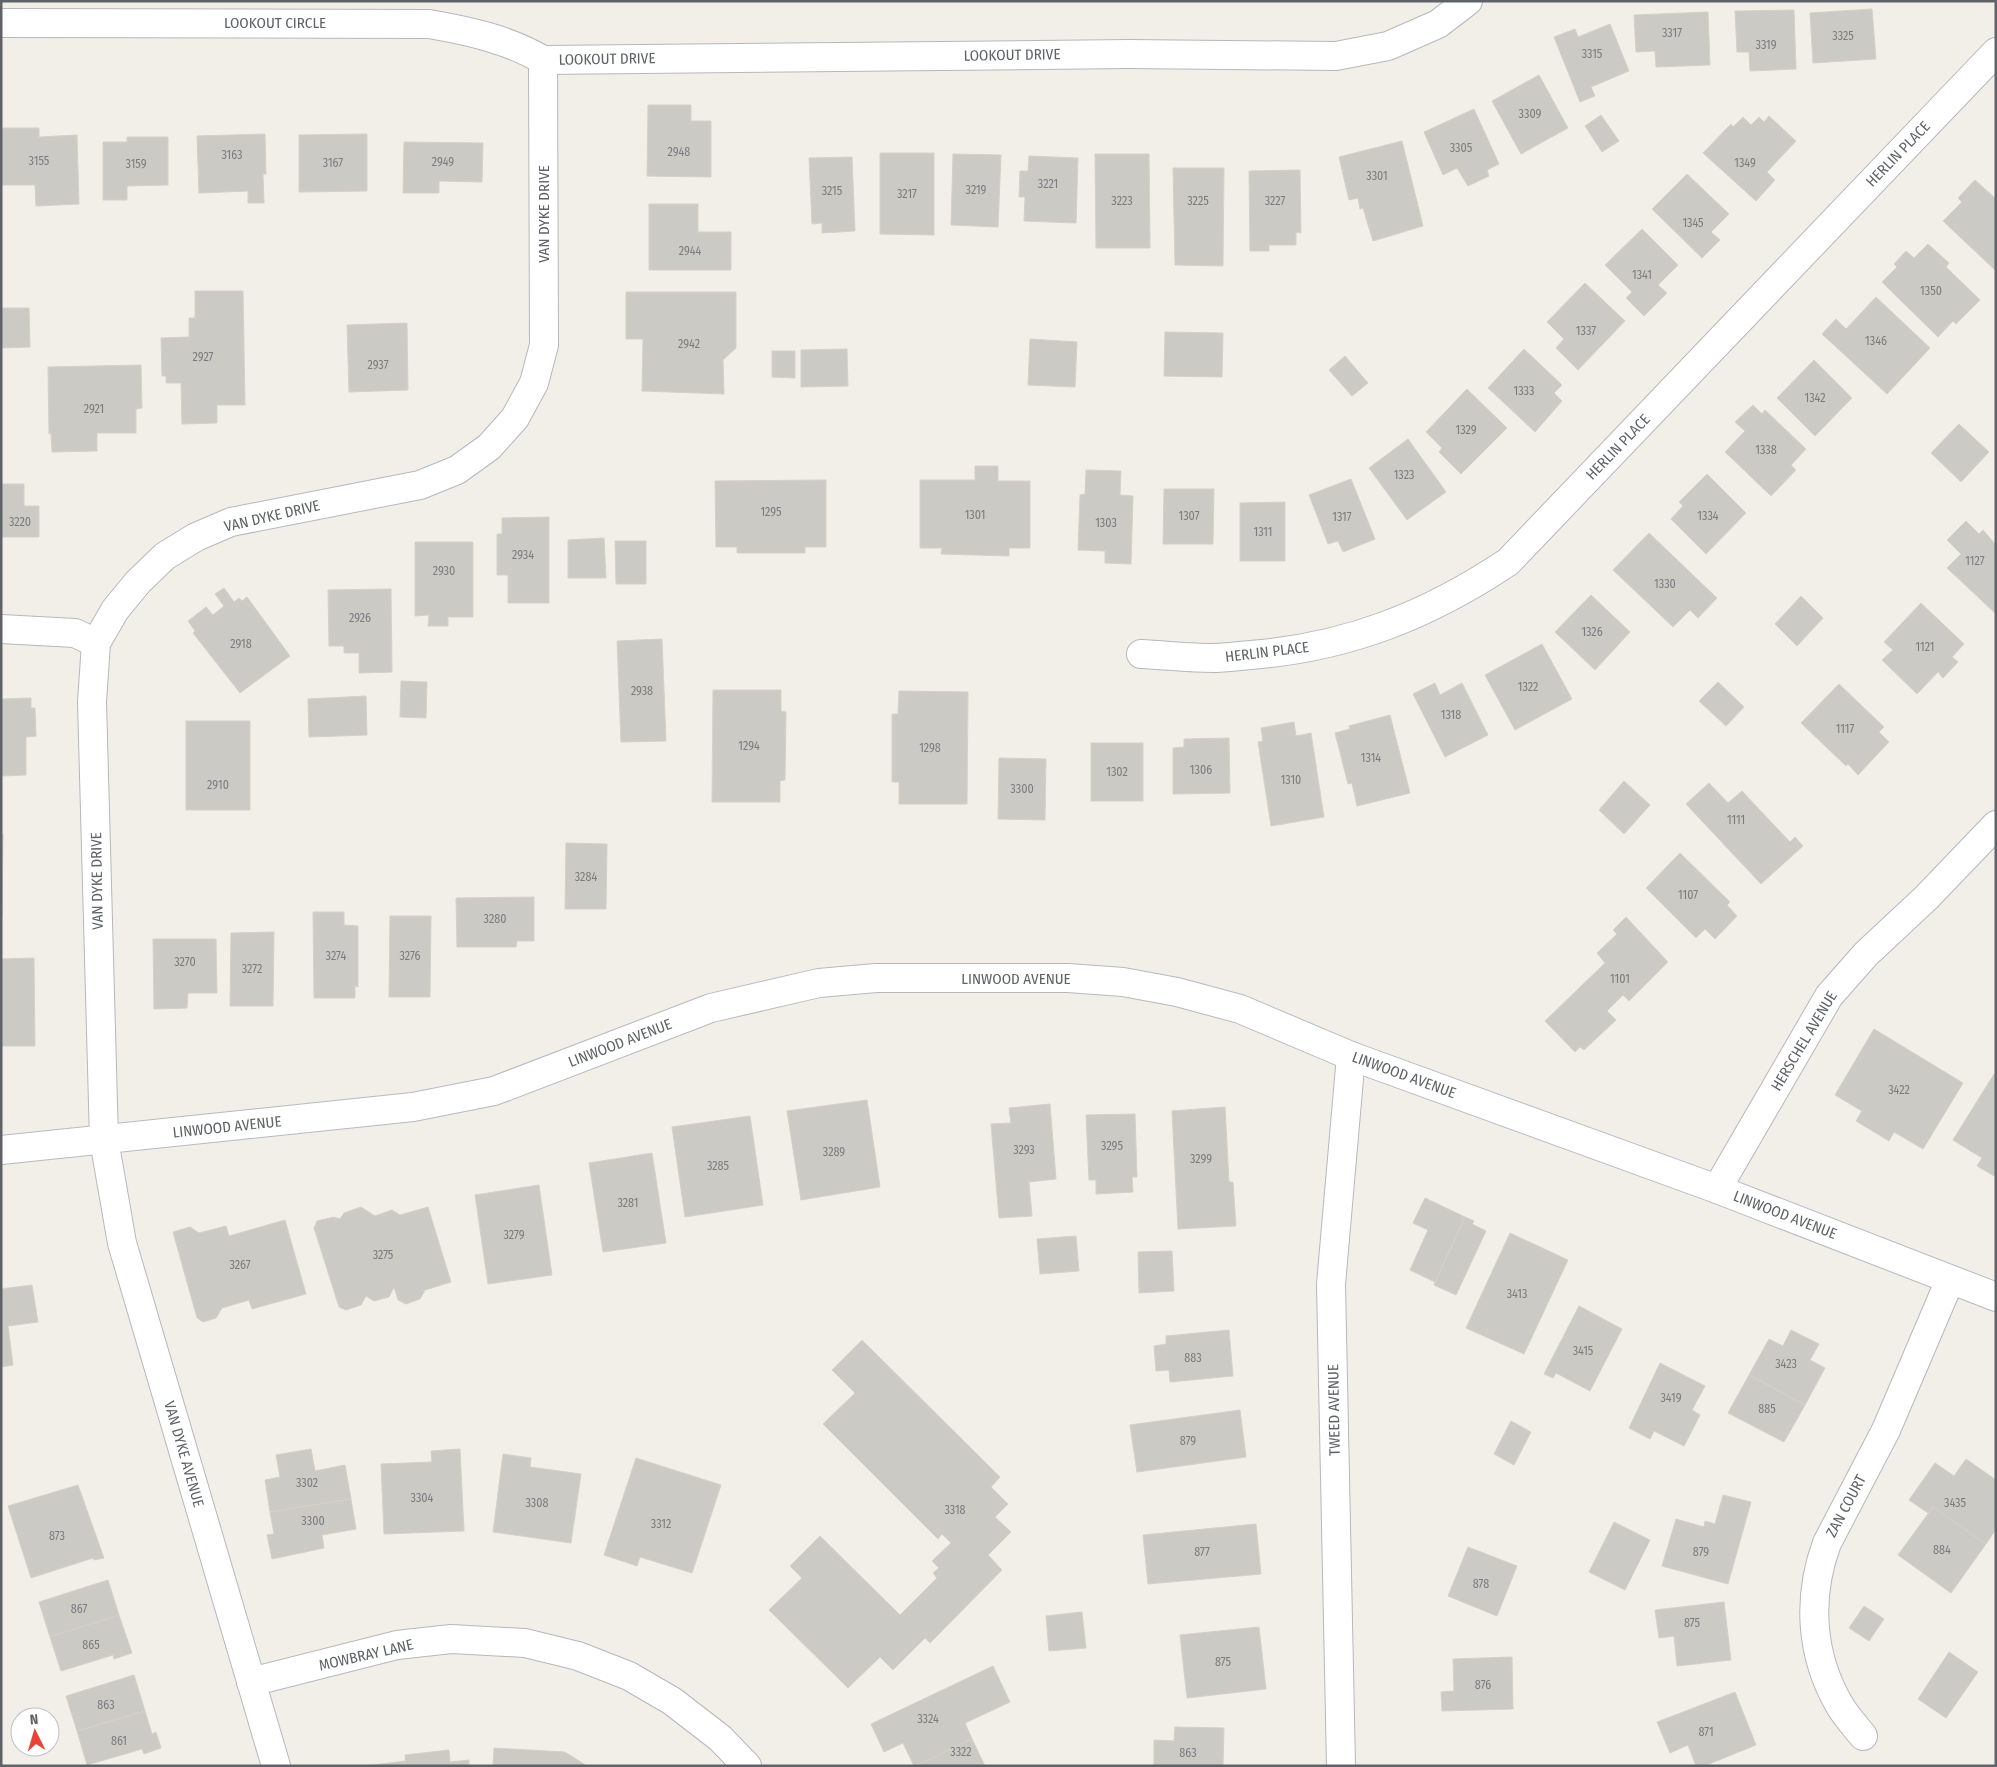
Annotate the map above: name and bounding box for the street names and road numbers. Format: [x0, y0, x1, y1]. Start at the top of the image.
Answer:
street label: LOOKOUT CIRCLE [224, 14, 326, 32]
street label: LOOKOUT DRIVE [963, 45, 1061, 65]
street label: LOOKOUT DRIVE [558, 49, 656, 69]
street label: HERLIN PLACE [1862, 117, 1934, 191]
street label: VAN DYKE DRIVE [535, 165, 553, 263]
street label: HERLIN PLACE [1582, 410, 1654, 484]
street label: VAN DYKE DRIVE [222, 496, 322, 536]
street label: HERLIN PLACE [1224, 638, 1310, 666]
street label: VAN DYKE DRIVE [87, 832, 107, 930]
street label: LINWOOD AVENUE [961, 970, 1071, 988]
street label: HERSCHEL AVENUE [1767, 988, 1841, 1094]
street label: LINWOOD AVENUE [566, 1015, 674, 1071]
street label: LINWOOD AVENUE [1350, 1048, 1458, 1102]
street label: LINWOOD AVENUE [172, 1112, 282, 1142]
street label: LINWOOD AVENUE [1731, 1187, 1839, 1243]
street label: TWEED AVENUE [1324, 1364, 1344, 1456]
street label: VAN DYKE AVENUE [160, 1399, 208, 1509]
street label: ZAN COURT [1822, 1472, 1870, 1540]
street label: MOWBRAY LANE [317, 1635, 415, 1675]

